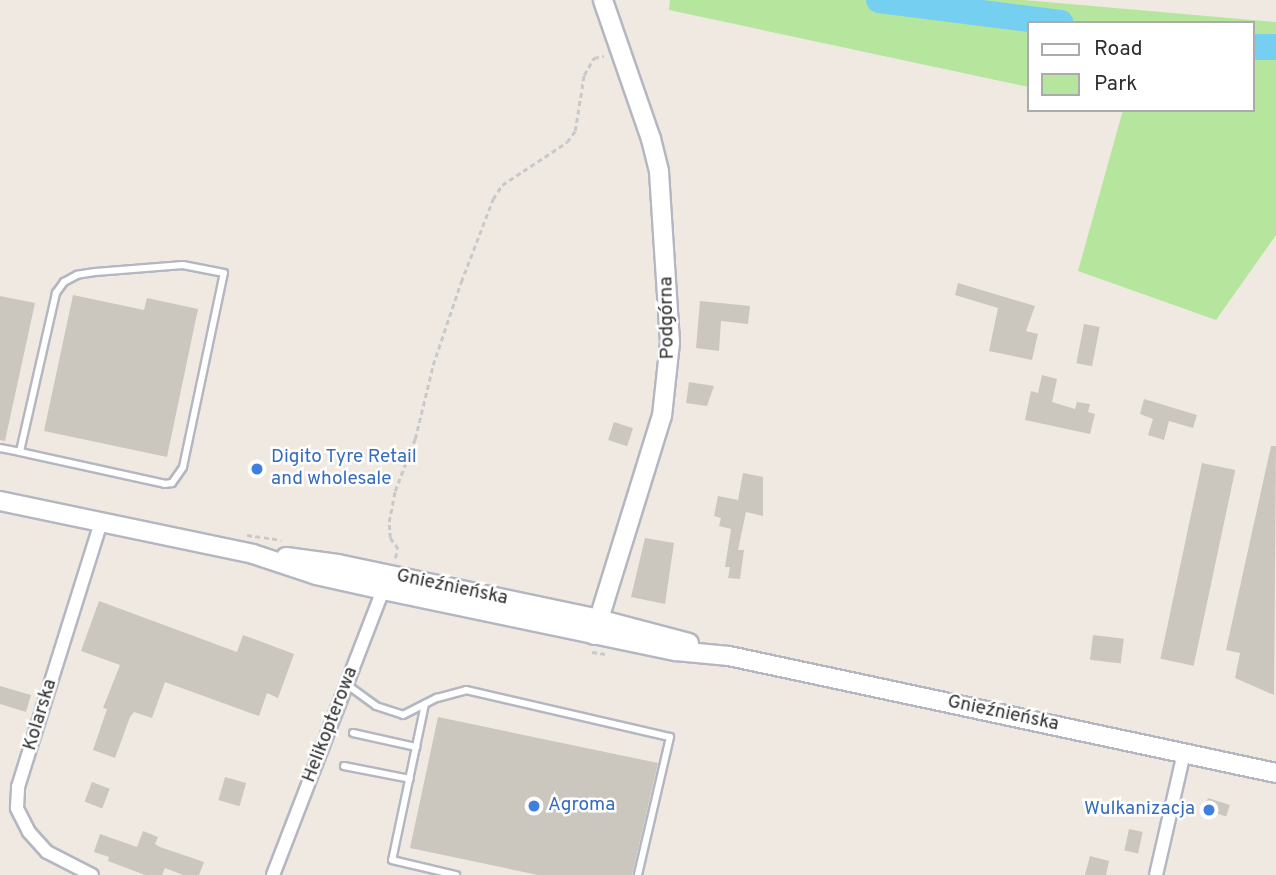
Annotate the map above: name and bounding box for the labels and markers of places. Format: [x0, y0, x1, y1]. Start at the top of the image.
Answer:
place label: Digito Tyre Retail and wholesale [271, 447, 418, 491]
marker: Digito Tyre Retail and wholesale [249, 461, 265, 477]
place label: Agroma [548, 795, 615, 817]
marker: Agroma [526, 798, 542, 814]
place label: Wulkanizacja [1084, 799, 1195, 821]
marker: Wulkanizacja [1201, 802, 1217, 818]

